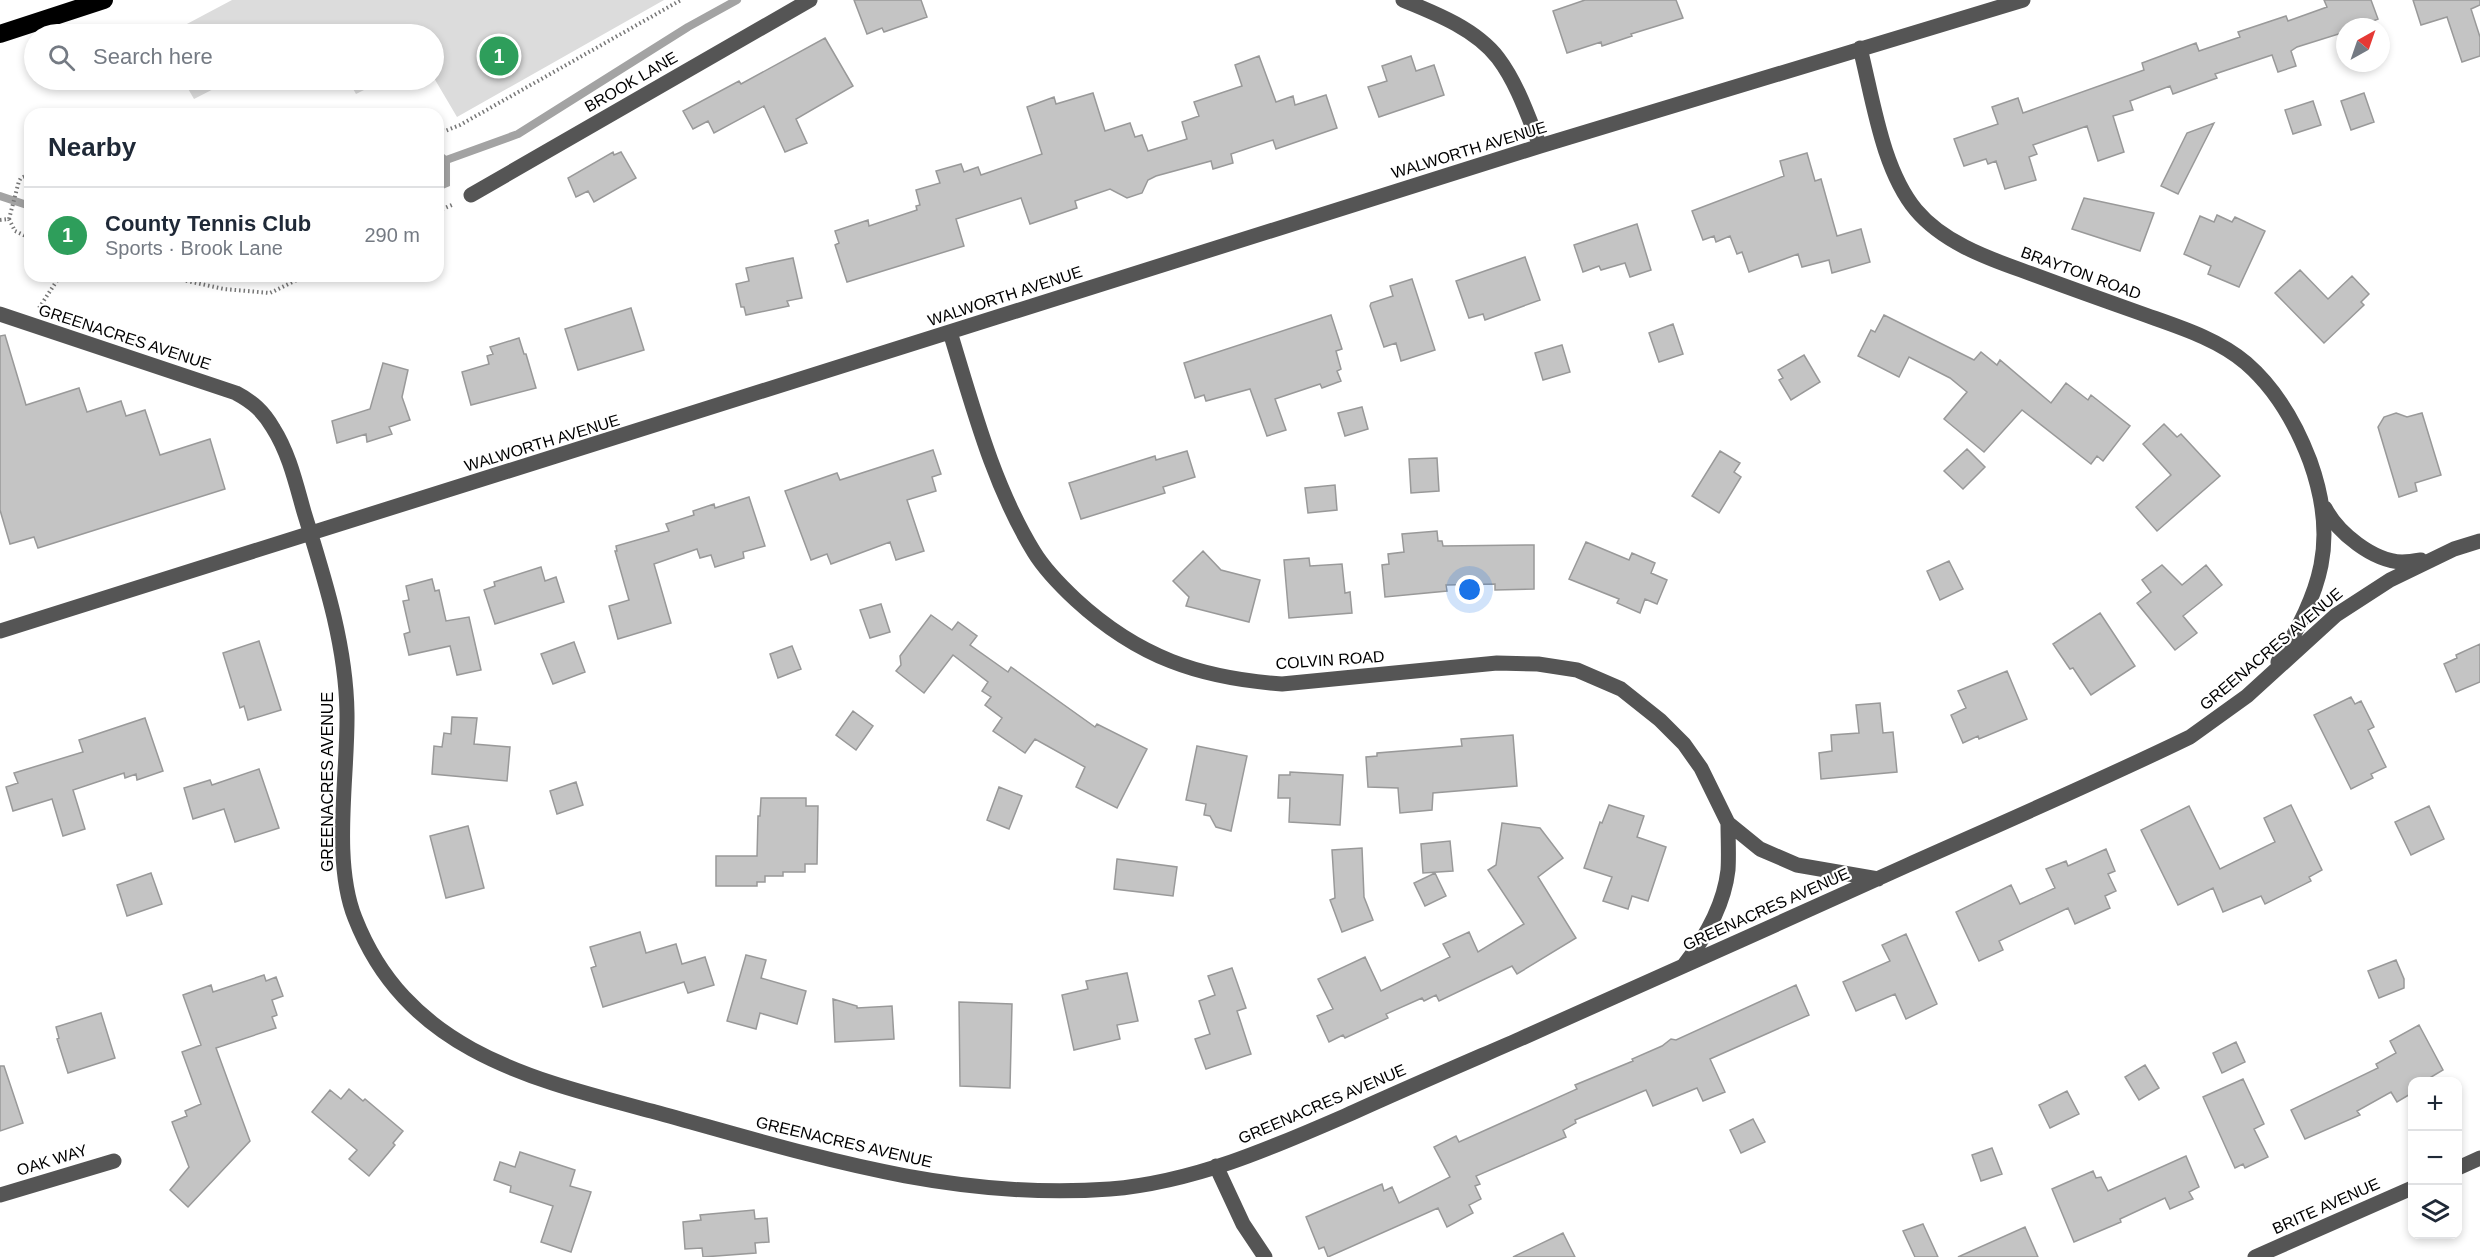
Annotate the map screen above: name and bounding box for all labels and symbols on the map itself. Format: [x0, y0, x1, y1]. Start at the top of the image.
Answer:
north arrow [2336, 18, 2390, 72]
pin: 1 [480, 34, 518, 78]
street label: BROOK LANE [582, 49, 680, 115]
street label: WALWORTH AVENUE [1389, 118, 1549, 182]
street label: BRAYTON ROAD [2019, 243, 2143, 303]
street label: WALWORTH AVENUE [926, 263, 1084, 329]
street label: GREENACRES AVENUE [37, 301, 213, 373]
street label: WALWORTH AVENUE [462, 411, 622, 475]
your location [1455, 575, 1484, 604]
street label: GREENACRES AVENUE [2197, 585, 2345, 713]
street label: COLVIN ROAD [1275, 648, 1385, 672]
street label: GREENACRES AVENUE [319, 692, 336, 872]
street label: GREENACRES AVENUE [1680, 865, 1852, 953]
street label: GREENACRES AVENUE [1236, 1061, 1408, 1147]
street label: GREENACRES AVENUE [754, 1113, 934, 1171]
street label: OAK WAY [15, 1141, 90, 1179]
street label: BRITE AVENUE [2270, 1175, 2382, 1237]

